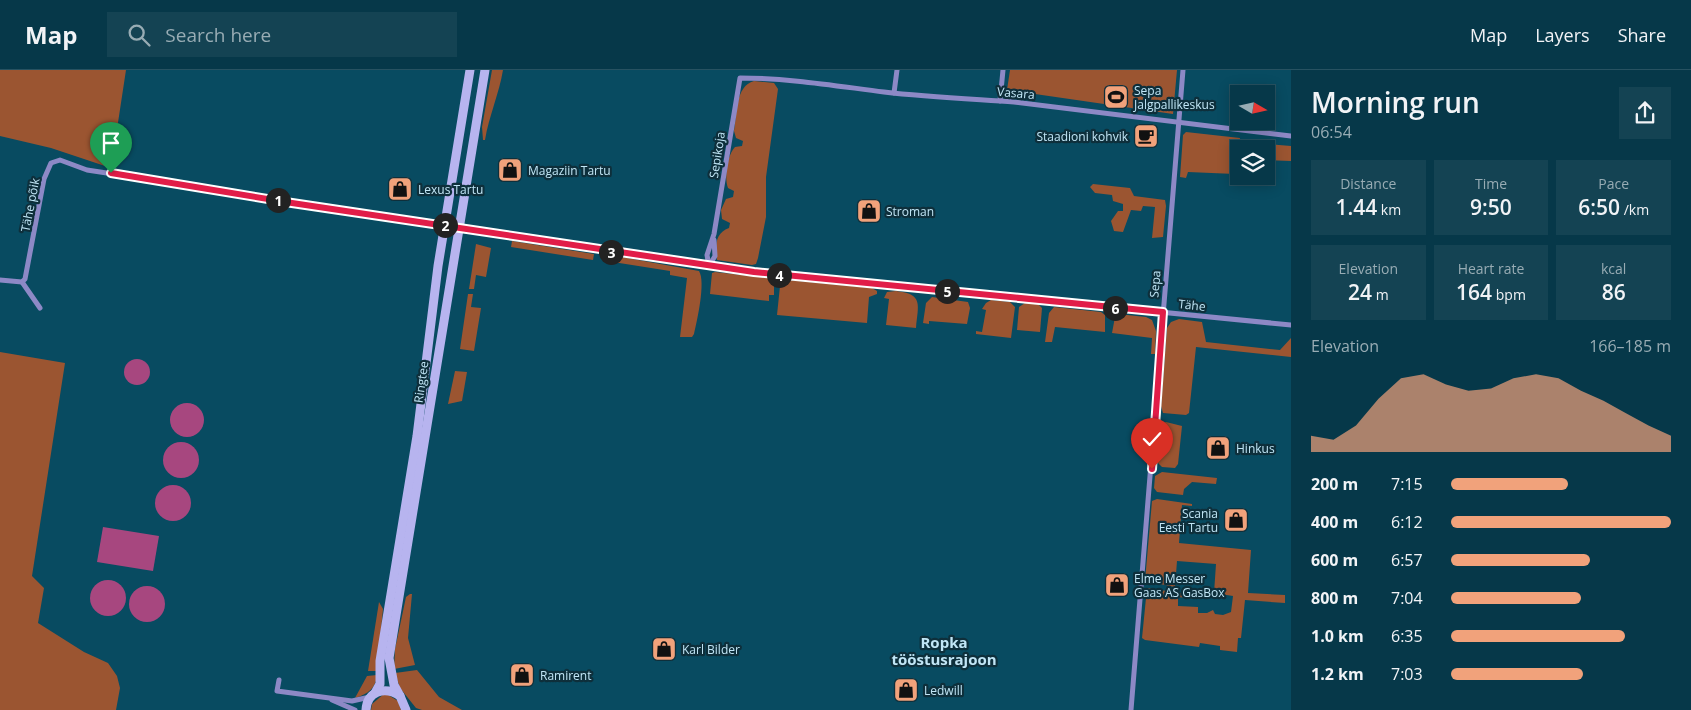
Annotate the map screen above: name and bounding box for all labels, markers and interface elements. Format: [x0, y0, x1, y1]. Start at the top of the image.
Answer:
search box [107, 12, 457, 57]
text: Map [25, 18, 77, 51]
icon: search [125, 21, 153, 49]
text: Search here [165, 22, 271, 48]
text: Map [1470, 23, 1507, 47]
text: Layers [1535, 23, 1590, 47]
text: Share [1618, 23, 1666, 47]
place label: Sepa Jalgpallikeskus [1133, 82, 1215, 113]
street label: Vasara [996, 83, 1036, 103]
text: Morning run [1311, 83, 1480, 121]
sports icon: Sepa Jalgpallikeskus [1103, 84, 1129, 110]
north arrow [1230, 85, 1275, 130]
map controls [1230, 85, 1275, 185]
button: share [1619, 87, 1671, 139]
text: 06:54 [1311, 121, 1352, 143]
pin [90, 122, 132, 173]
cafe icon: Staadioni kohvik [1133, 123, 1159, 149]
place label: Staadioni kohvik [1037, 128, 1129, 145]
icon: arrive [97, 129, 125, 157]
street label: Sepikoja [705, 130, 729, 180]
button: layers [1230, 140, 1275, 185]
shop icon: Magaziin Tartu [497, 157, 523, 183]
place label: Magaziin Tartu [528, 162, 611, 179]
text: Distance [1340, 174, 1396, 193]
text: Time [1475, 174, 1507, 193]
text: Pace [1598, 174, 1629, 193]
street label: Tähe põik [16, 176, 44, 233]
shop icon: Lexus Tartu [387, 176, 413, 202]
place label: Lexus Tartu [418, 181, 483, 198]
pin: 1 [266, 188, 290, 212]
text: 1 [274, 191, 283, 210]
text: 1.44 [1335, 193, 1377, 221]
text: 9:50 [1470, 193, 1512, 221]
text: 6:50 [1578, 193, 1620, 221]
shop icon: Stroman [856, 198, 882, 224]
text: km [1377, 200, 1401, 219]
text: /km [1620, 200, 1649, 219]
place label: Stroman [886, 203, 934, 220]
pin: 2 [432, 212, 458, 238]
text: 2 [441, 216, 450, 235]
pin: 3 [598, 240, 624, 264]
text: 3 [607, 243, 616, 262]
text: Elevation [1339, 259, 1398, 278]
text: Heart rate [1458, 259, 1524, 278]
text: kcal [1601, 259, 1626, 278]
pin: 4 [766, 262, 792, 288]
text: 4 [775, 266, 784, 285]
street label: Sepa [1145, 270, 1165, 298]
pin: 5 [934, 278, 960, 304]
text: 24 [1348, 278, 1372, 306]
text: 164 [1456, 278, 1492, 306]
text: 86 [1602, 278, 1626, 306]
text: 5 [943, 282, 952, 301]
text: m [1372, 285, 1389, 304]
text: bpm [1492, 285, 1526, 304]
street label: Tähe [1177, 295, 1207, 315]
pin: 6 [1102, 296, 1128, 320]
text: 6 [1111, 299, 1120, 318]
text: Elevation [1311, 335, 1379, 357]
text: 166–185 m [1589, 335, 1671, 357]
street label: Ringtee [410, 360, 432, 404]
pin [1131, 418, 1173, 469]
icon: check [1138, 425, 1166, 453]
shop icon: Hinkus [1205, 435, 1231, 461]
place label: Hinkus [1236, 440, 1275, 457]
text: 200 m [1311, 473, 1358, 495]
text: 7:15 [1391, 473, 1423, 495]
place label: Scania Eesti Tartu [1159, 505, 1218, 536]
shop icon: Scania Eesti Tartu [1223, 507, 1249, 533]
text: 400 m [1311, 511, 1358, 533]
text: 6:12 [1391, 511, 1423, 533]
text: 600 m [1311, 549, 1358, 571]
text: 6:57 [1391, 549, 1423, 571]
place label: Elme Messer Gaas AS GasBox [1134, 570, 1225, 601]
shop icon: Elme Messer Gaas AS GasBox [1104, 572, 1130, 598]
text: 800 m [1311, 587, 1358, 609]
text: 7:04 [1391, 587, 1423, 609]
text: 1.0 km [1311, 625, 1364, 647]
text: 6:35 [1391, 625, 1423, 647]
district label: Ropka tööstusrajoon [891, 632, 997, 669]
shop icon: Karl Bilder [651, 636, 677, 662]
place label: Karl Bilder [682, 641, 740, 658]
shop icon: Ramirent [509, 662, 535, 688]
text: 1.2 km [1311, 663, 1364, 685]
text: 7:03 [1391, 663, 1423, 685]
place label: Ramirent [540, 667, 592, 684]
shop icon: Ledwill [893, 677, 919, 703]
place label: Ledwill [924, 682, 963, 699]

